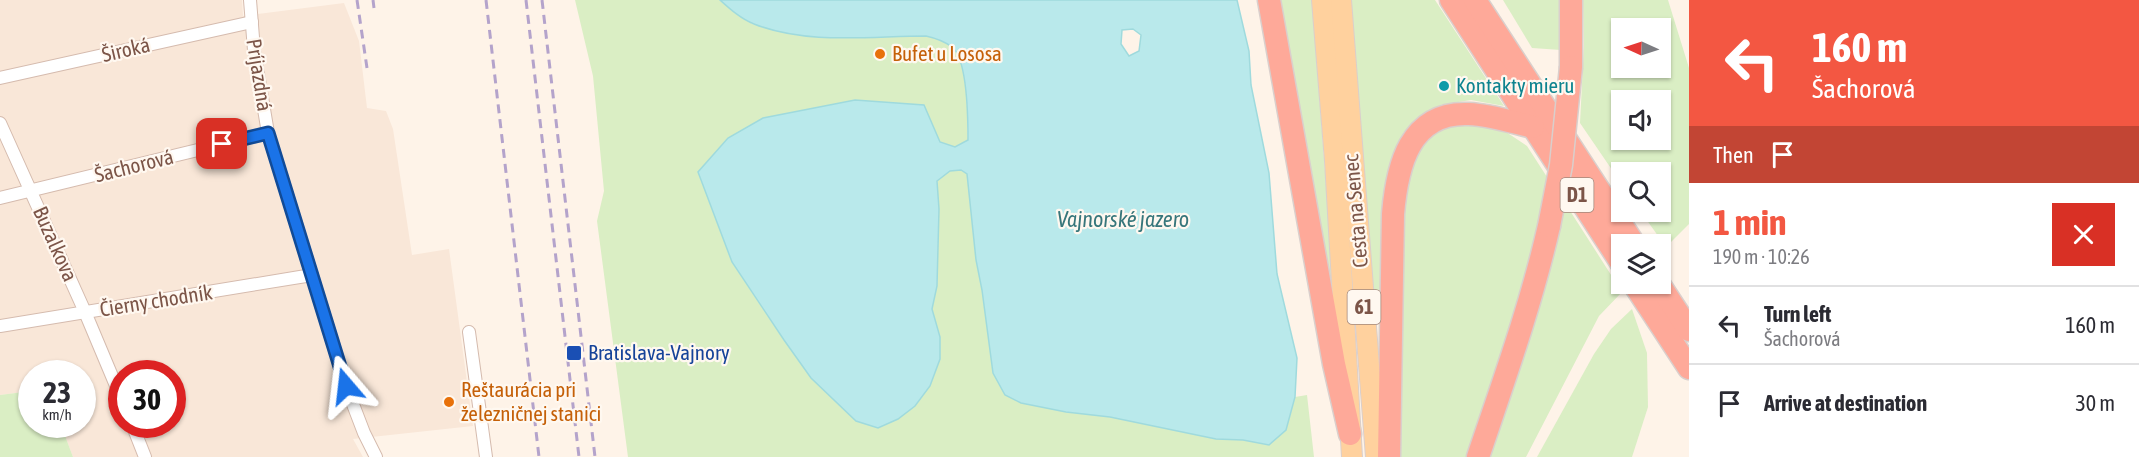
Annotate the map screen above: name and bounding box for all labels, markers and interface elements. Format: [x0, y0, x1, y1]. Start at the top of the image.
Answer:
north arrow [1611, 18, 1671, 78]
map controls [1611, 18, 1671, 294]
text: 160 m [1812, 23, 1907, 71]
icon: left [1713, 24, 1791, 102]
street label: Široká [99, 32, 152, 66]
street label: Príjazdná [242, 37, 278, 113]
place label: Bufet u Lososa [892, 41, 1002, 65]
marker: Bufet u Lososa [873, 47, 887, 61]
place label: Kontakty mieru [1456, 73, 1574, 97]
text: Šachorová [1812, 73, 1915, 104]
marker: Kontakty mieru [1437, 79, 1451, 93]
button: sound [1611, 90, 1671, 150]
pin [196, 118, 247, 169]
icon: arrive [205, 127, 238, 160]
icon: arrive [1766, 138, 1799, 171]
text: Then [1713, 142, 1754, 168]
street label: Šachorová [92, 144, 176, 186]
street label: Cesta na Senec [1338, 153, 1372, 269]
button: search [1611, 162, 1671, 222]
road number: D1 [1560, 178, 1594, 212]
text: 1 min [1713, 201, 1787, 243]
street label: Buzalkova [29, 202, 83, 285]
button: close [2052, 203, 2115, 266]
water label: Vajnorské jazero [1057, 206, 1189, 232]
button: layers [1611, 234, 1671, 294]
text: 190 m · 10:26 [1713, 245, 1810, 268]
street label: Čierny chodník [98, 279, 214, 321]
road number: 61 [1348, 290, 1380, 324]
text: Turn left [1764, 301, 1831, 327]
icon: left [1713, 309, 1746, 342]
text: 160 m [2065, 312, 2115, 338]
text: Šachorová [1764, 327, 1841, 350]
place label: Bratislava-Vajnory [588, 340, 730, 364]
marker: Bratislava-Vajnory [565, 344, 583, 362]
position arrow [314, 354, 378, 418]
speed limit sign: 30 [108, 360, 186, 438]
text: 23 [43, 375, 71, 409]
place label: Reštaurácia pri železničnej stanici [461, 377, 601, 425]
icon: arrive [1713, 387, 1746, 420]
text: Arrive at destination [1764, 390, 1927, 416]
text: 30 m [2075, 390, 2115, 416]
marker: Reštaurácia pri železničnej stanici [442, 395, 456, 409]
text: km/h [42, 406, 72, 423]

